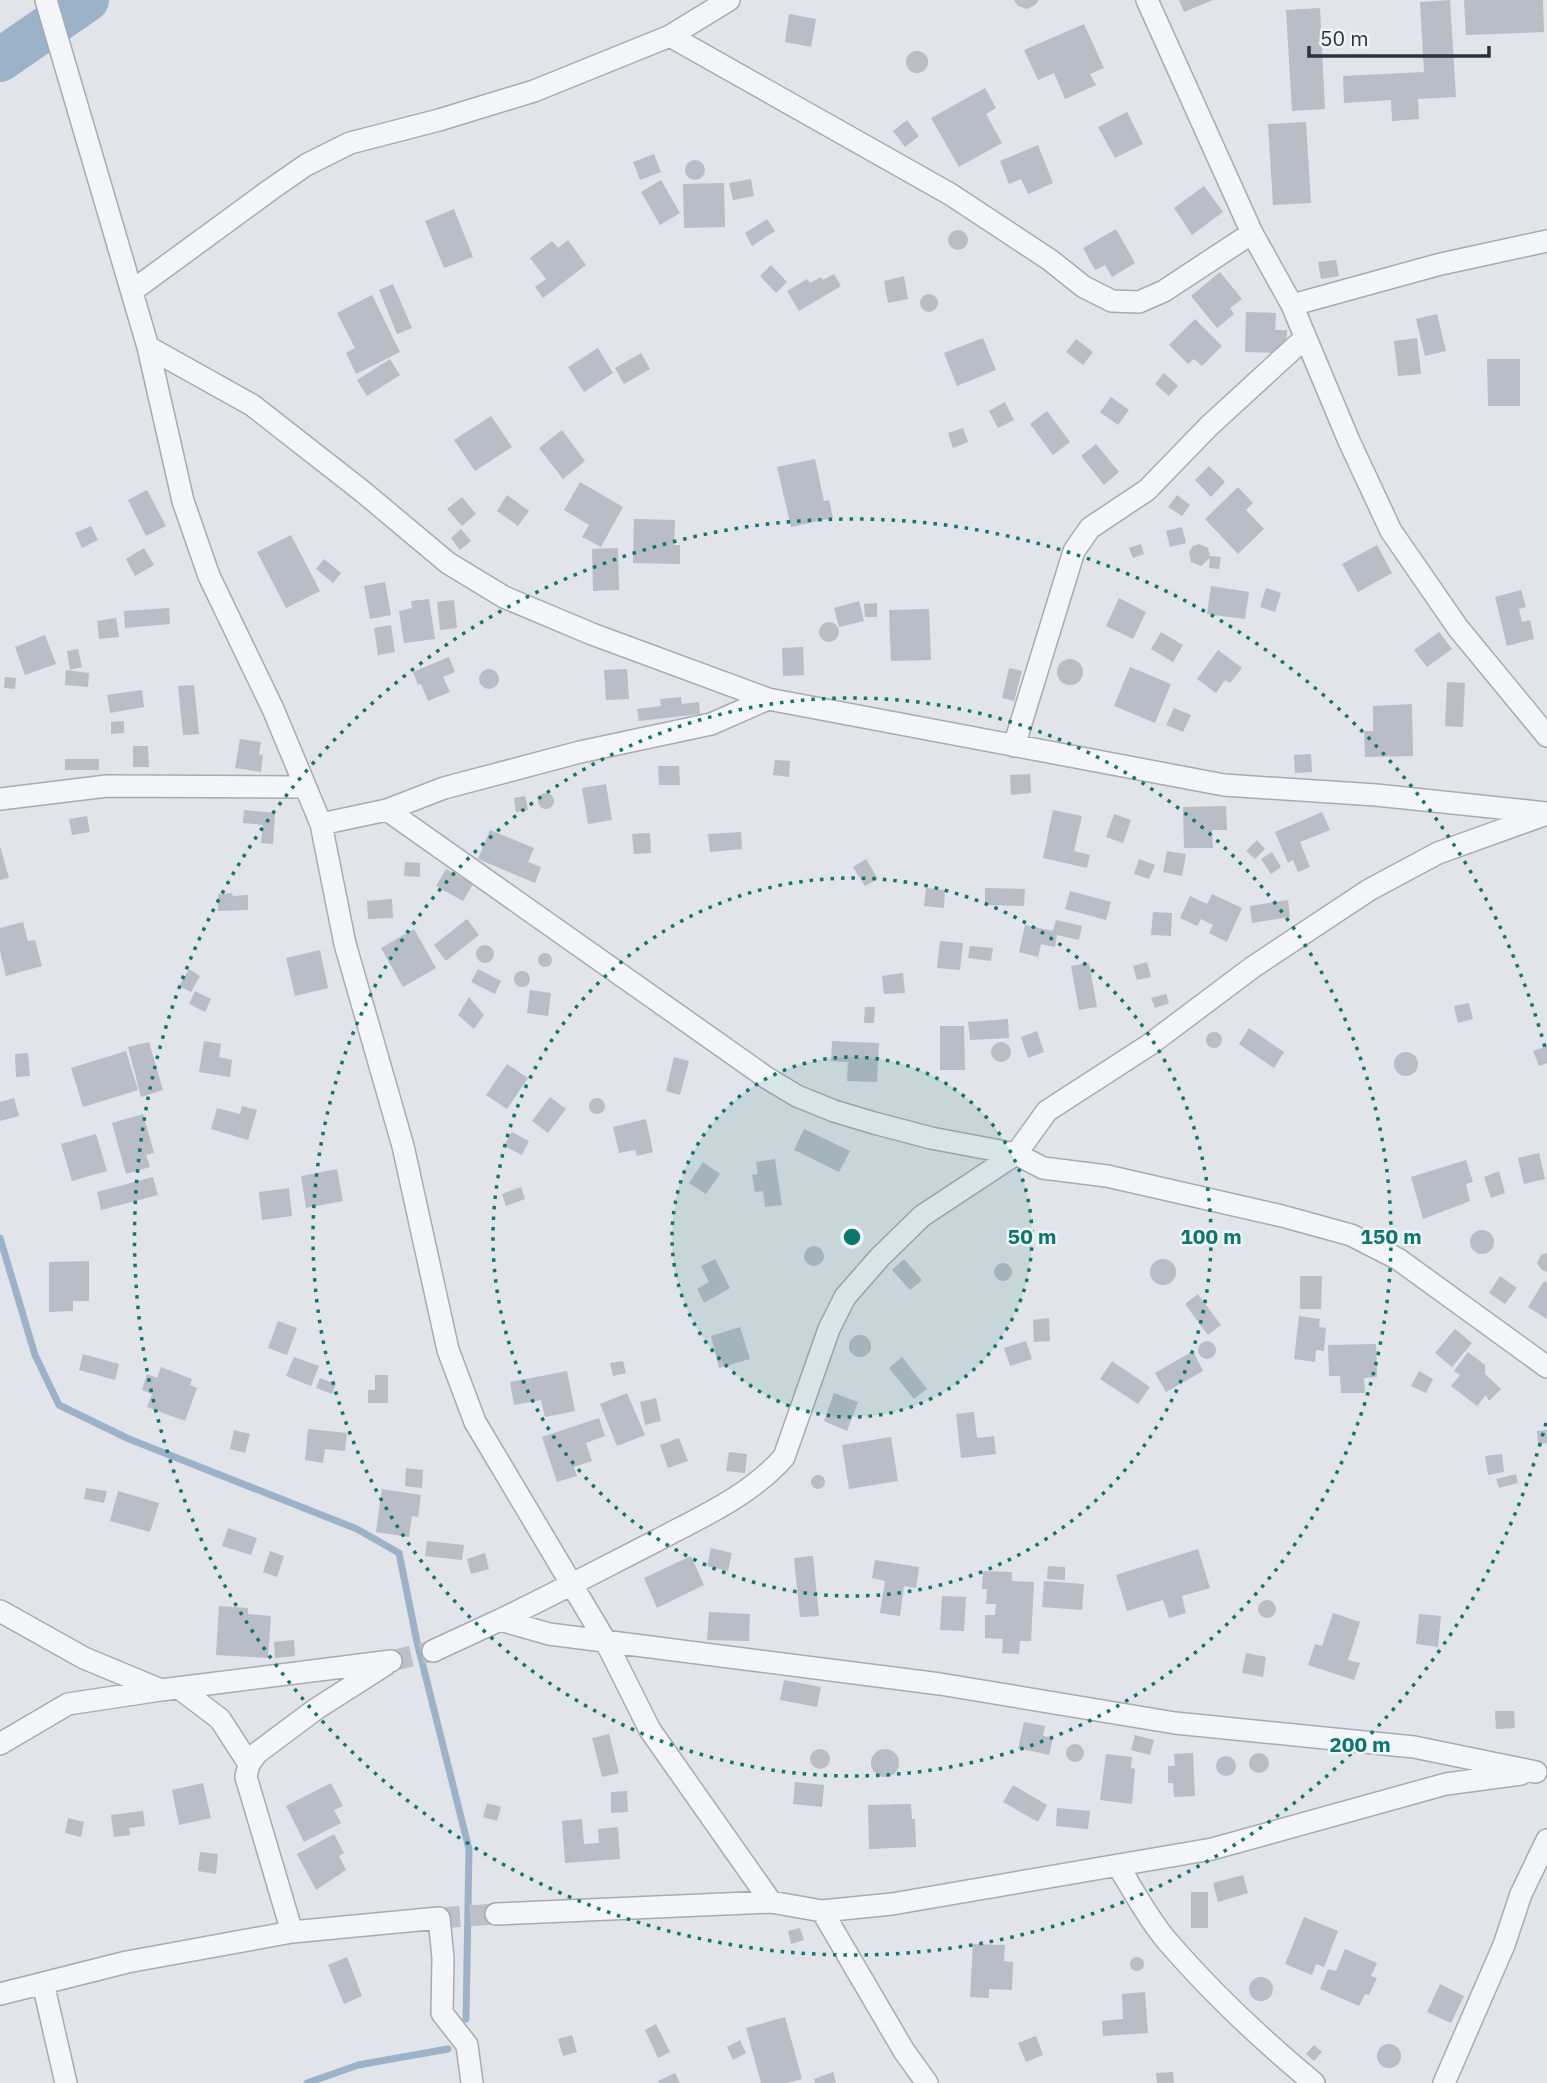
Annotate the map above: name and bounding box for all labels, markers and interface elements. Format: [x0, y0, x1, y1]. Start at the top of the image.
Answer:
scale bar [1309, 14, 1489, 58]
text: 50 m [1320, 24, 1369, 52]
text: 50 m [1008, 1222, 1056, 1250]
text: 100 m [1180, 1222, 1242, 1250]
text: 150 m [1360, 1222, 1422, 1250]
centre of rings [840, 1225, 864, 1249]
text: 200 m [1329, 1730, 1391, 1758]

